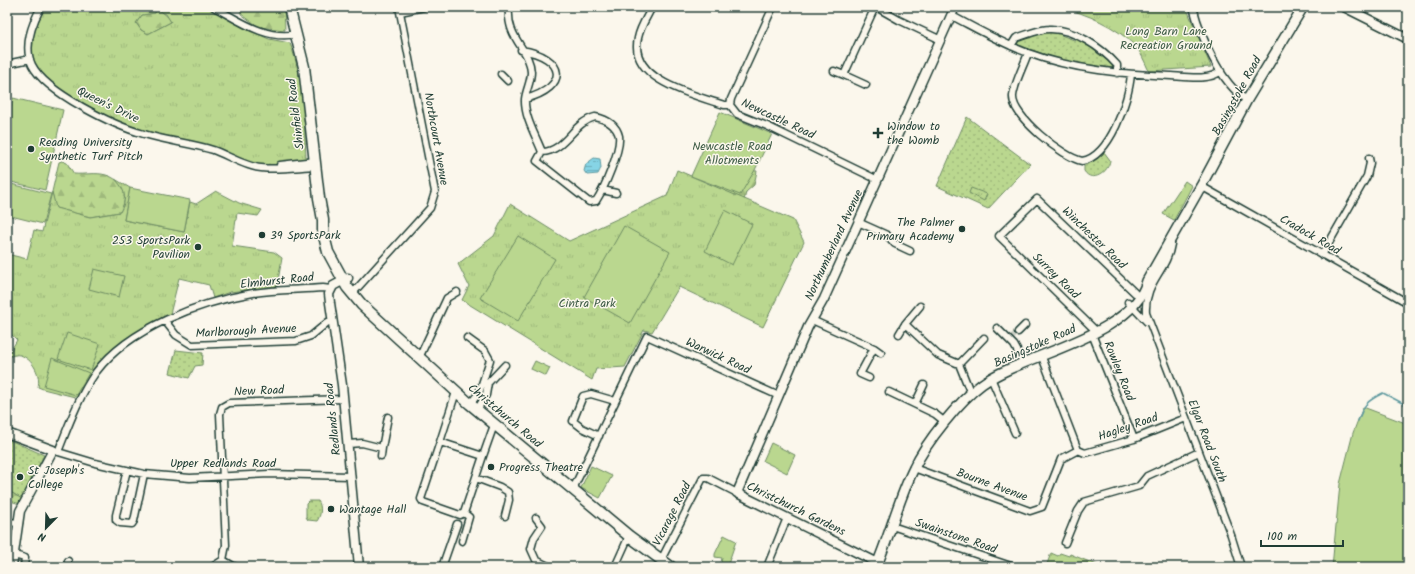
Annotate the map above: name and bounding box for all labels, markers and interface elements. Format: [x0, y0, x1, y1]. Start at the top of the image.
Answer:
park label: Long Barn Lane Recreation Ground [1120, 22, 1213, 55]
street label: Basingstoke Road [1207, 52, 1267, 139]
street label: Shinfield Road [282, 76, 310, 151]
street label: Queen's Drive [74, 82, 143, 129]
street label: Northcourt Avenue [418, 91, 454, 187]
street label: Newcastle Road [738, 94, 819, 145]
place label: Window to the Womb [887, 117, 940, 150]
marker: Window to the Womb [872, 127, 884, 139]
place label: Reading University Synthetic Turf Pitch [39, 133, 143, 166]
park label: Newcastle Road Allotments [692, 137, 773, 170]
marker: Reading University Synthetic Turf Pitch [26, 144, 36, 154]
street label: Northumberland Avenue [800, 186, 868, 304]
street label: Winchester Road [1057, 202, 1131, 275]
street label: Cradock Road [1276, 210, 1345, 261]
place label: The Palmer Primary Academy [866, 213, 955, 246]
marker: The Palmer Primary Academy [957, 224, 967, 234]
place label: 39 SportsPark [270, 226, 341, 245]
marker: 39 SportsPark [257, 230, 267, 240]
place label: 253 SportsPark Pavilion [112, 231, 190, 264]
marker: 253 SportsPark Pavilion [193, 242, 203, 252]
street label: Surrey Road [1028, 248, 1085, 304]
street label: Elmhurst Road [239, 268, 316, 294]
park label: Cintra Park [558, 294, 616, 313]
street label: Marlborough Avenue [195, 319, 298, 343]
street label: Basingstoke Road [991, 319, 1080, 373]
street label: Warwick Road [682, 333, 755, 380]
street label: Rowley Road [1098, 338, 1140, 405]
street label: Christchurch Road [464, 379, 547, 454]
street label: New Road [233, 381, 286, 401]
street label: Redlands Road [320, 381, 346, 456]
street label: Elgar Road South [1182, 397, 1232, 485]
street label: Hagley Road [1095, 408, 1161, 446]
street label: Upper Redlands Road [170, 454, 277, 473]
place label: Progress Theatre [499, 458, 584, 477]
place label: St Joseph's College [28, 461, 84, 494]
marker: Progress Theatre [486, 462, 496, 472]
street label: Bourne Avenue [954, 463, 1031, 507]
marker: St Joseph's College [15, 472, 25, 482]
street label: Christchurch Gardens [743, 477, 849, 541]
street label: Vicarage Road [648, 478, 697, 549]
place label: Wantage Hall [339, 500, 406, 519]
marker: Wantage Hall [326, 504, 336, 514]
north arrow [26, 508, 66, 548]
street label: Swainstone Road [913, 513, 1000, 559]
scale bar [1261, 522, 1343, 548]
text: N [36, 527, 49, 546]
text: 100 m [1267, 527, 1298, 546]

